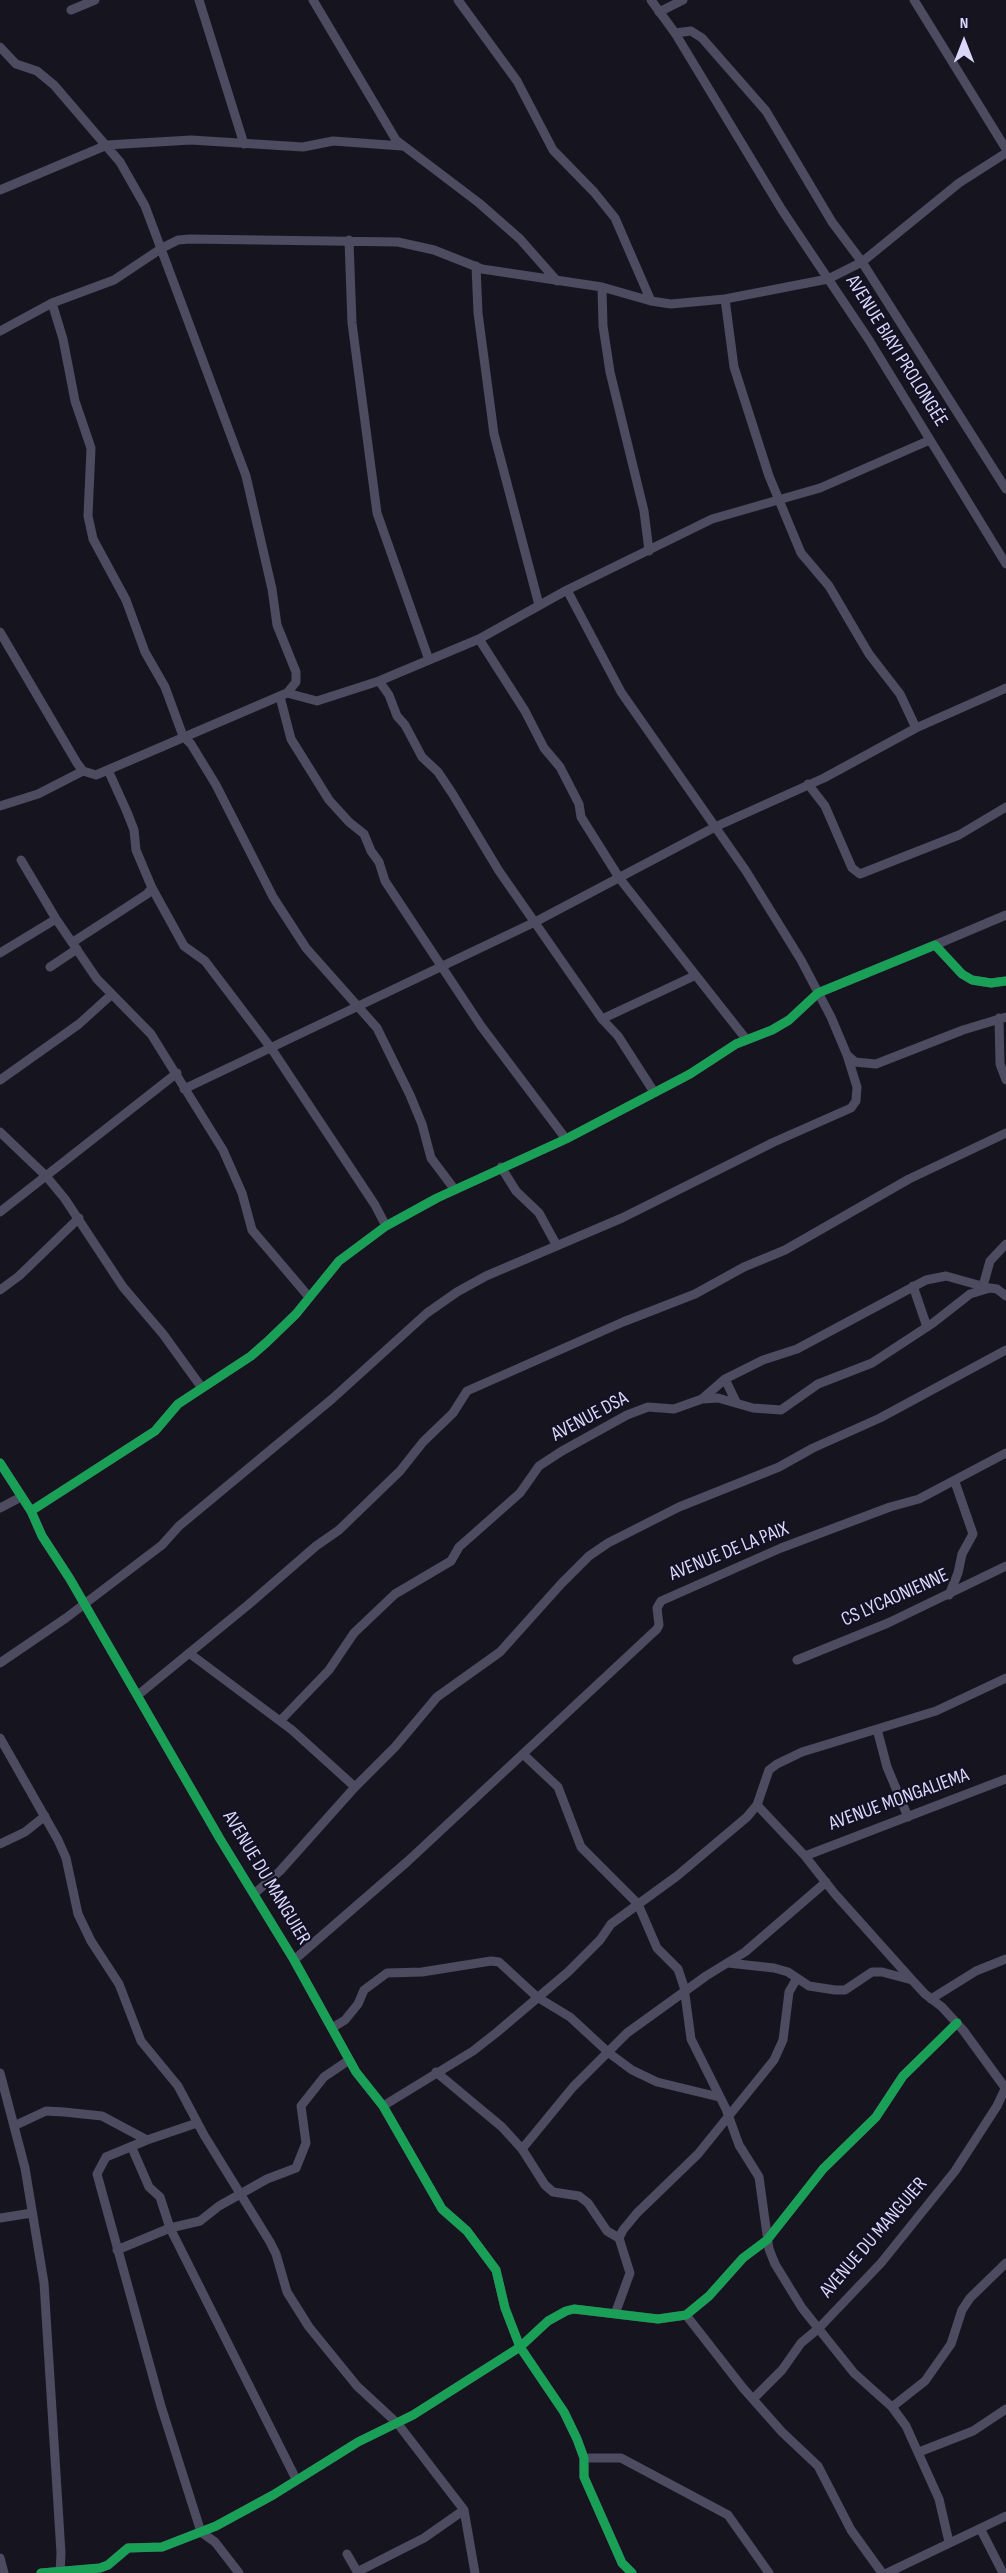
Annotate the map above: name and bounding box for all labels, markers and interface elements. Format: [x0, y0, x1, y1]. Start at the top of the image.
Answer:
north arrow [934, 12, 994, 72]
text: N [960, 14, 968, 33]
street label: AVENUE BIAYI PROLONGÉE [840, 271, 952, 431]
street label: AVENUE DSA [547, 1387, 633, 1447]
street label: AVENUE DE LA PAIX [666, 1517, 792, 1587]
street label: CS LYCAONIENNE [838, 1564, 952, 1632]
street label: AVENUE MONGALIEMA [826, 1764, 972, 1836]
street label: AVENUE DU MANGUIER [217, 1807, 315, 1949]
street label: AVENUE DU MANGUIER [815, 2173, 933, 2303]

